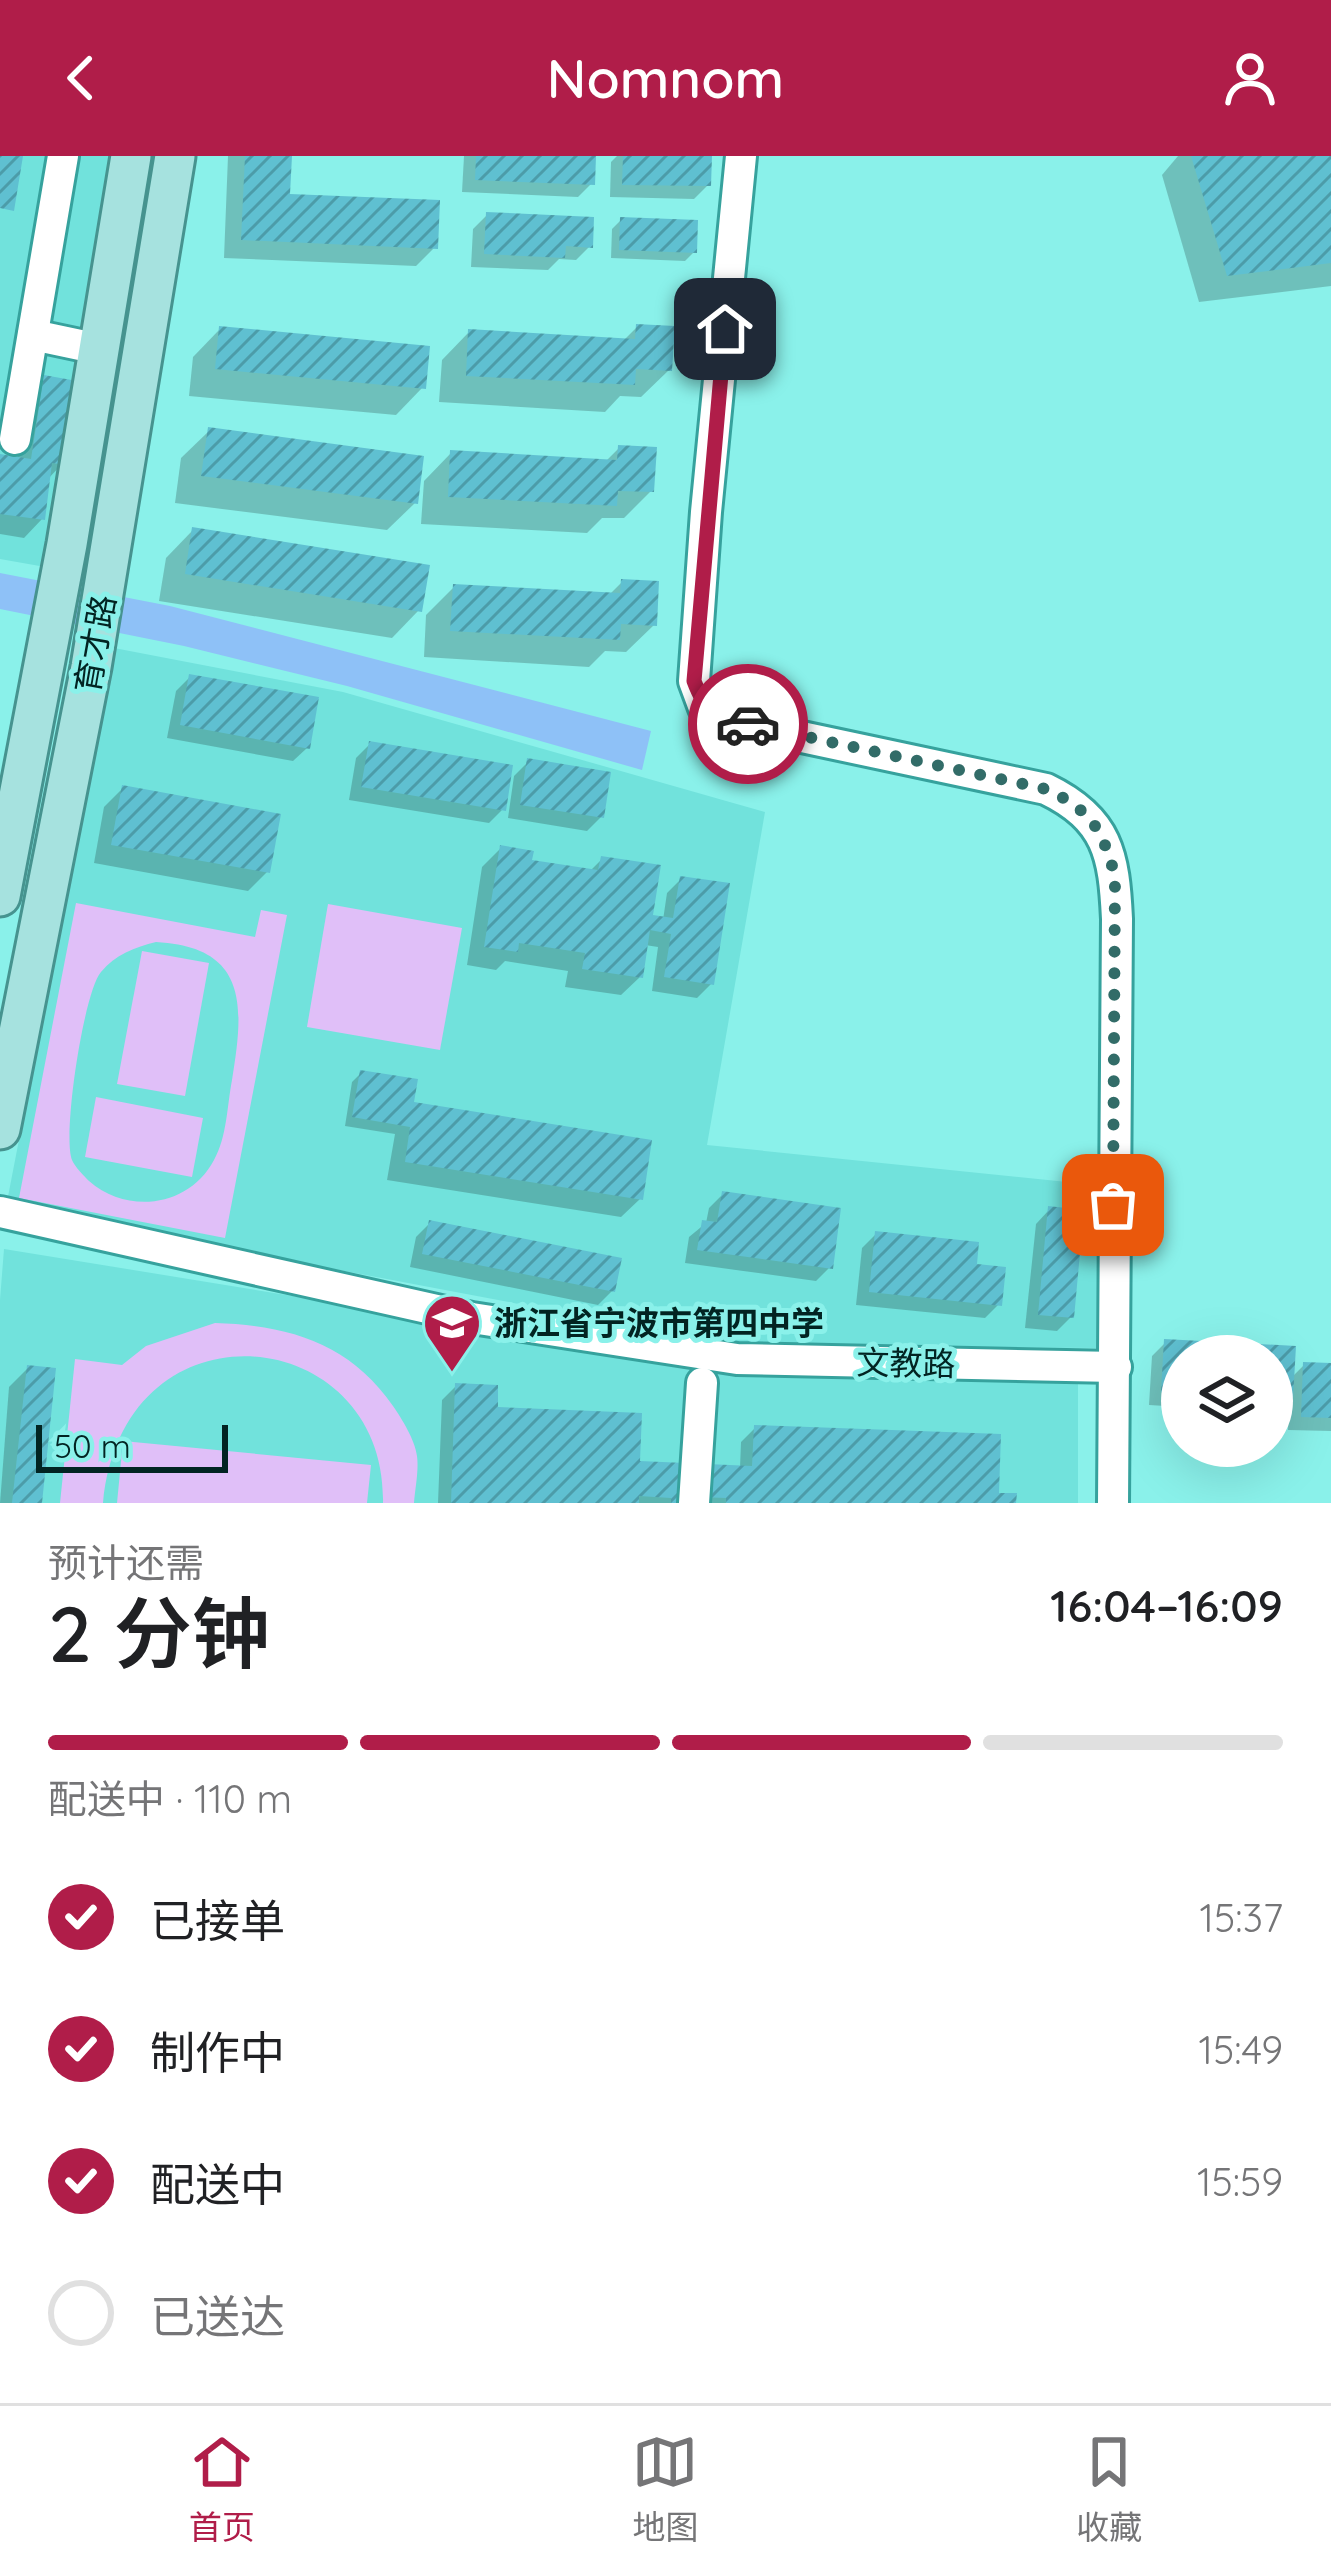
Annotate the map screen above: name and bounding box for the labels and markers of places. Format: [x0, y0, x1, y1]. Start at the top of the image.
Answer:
pin [674, 278, 776, 380]
pin [1062, 1154, 1164, 1256]
school or university icon: 浙江省宁波市第四中学 [421, 1292, 483, 1374]
place label: 浙江省宁波市第四中学 [494, 1302, 824, 1343]

